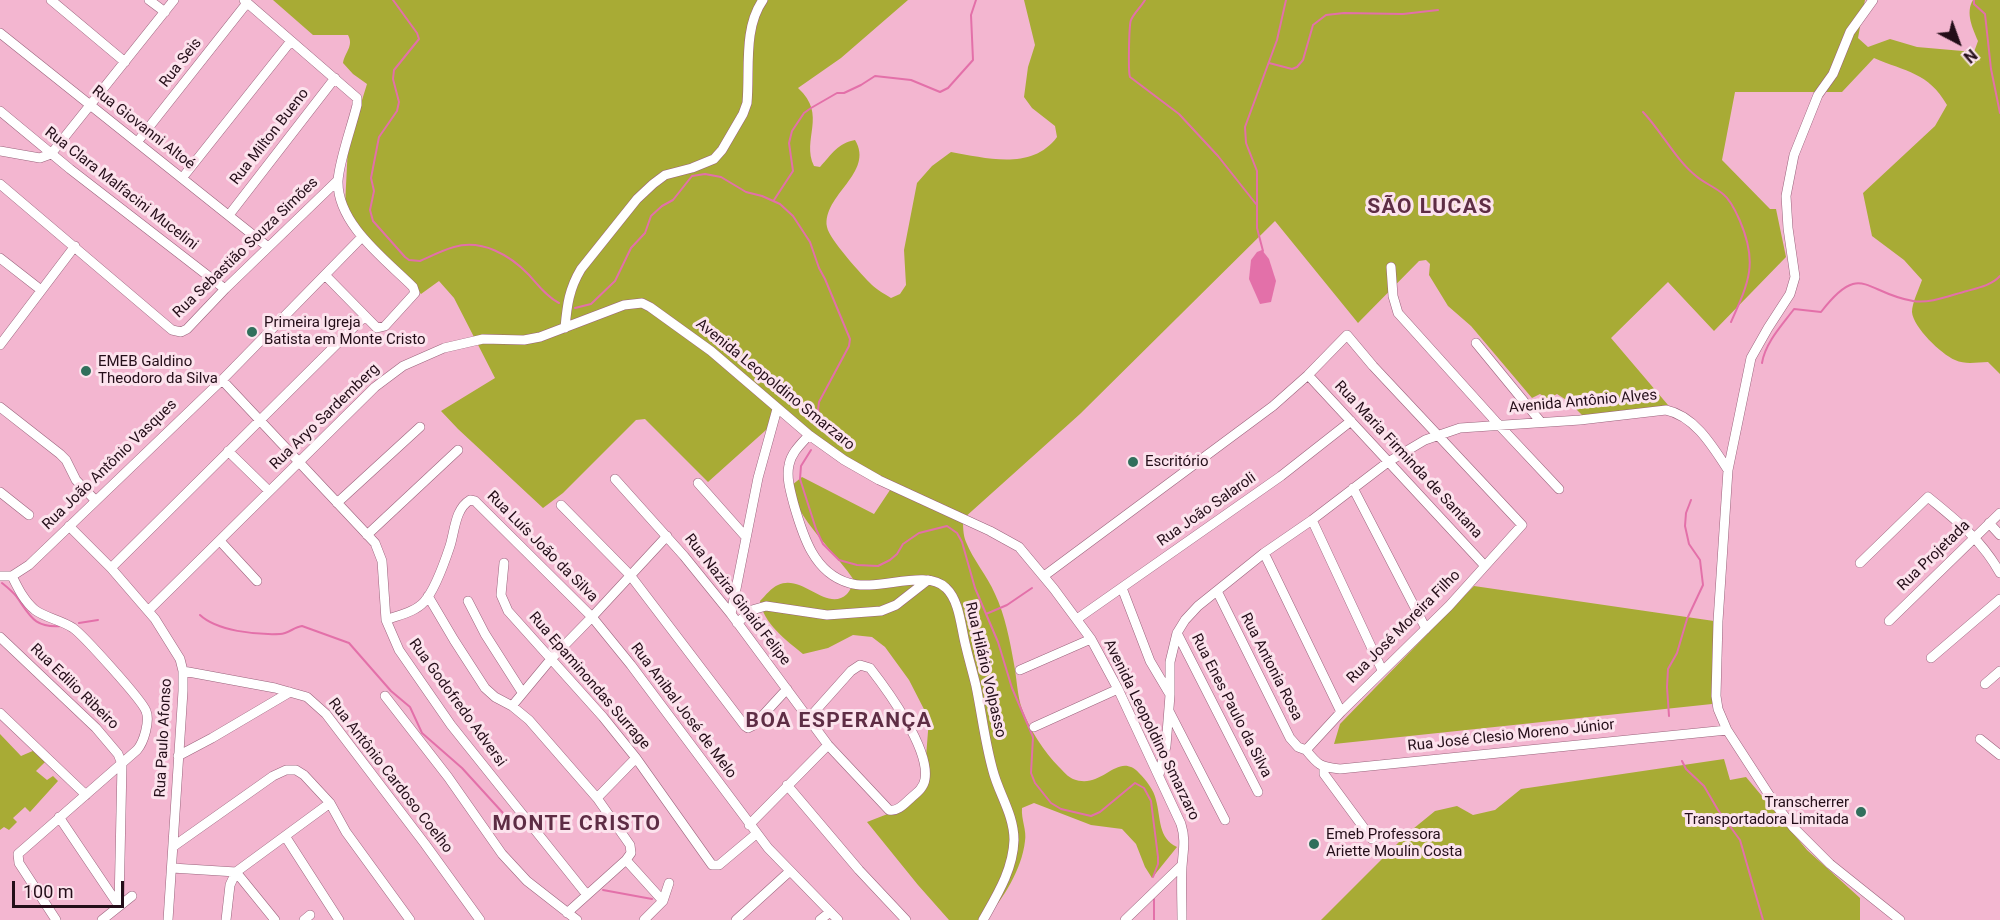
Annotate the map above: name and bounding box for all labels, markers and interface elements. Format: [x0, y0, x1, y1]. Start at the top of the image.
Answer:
north arrow [1928, 12, 1988, 72]
street label: Rua Seis [156, 35, 206, 91]
text: N [1960, 45, 1981, 67]
street label: Rua Giovanni Altoé [88, 82, 198, 174]
street label: Rua Milton Bueno [227, 85, 313, 189]
street label: Rua Clara Malfacini Mucelini [41, 124, 201, 254]
street label: Rua Sebastião Souza Simões [170, 174, 322, 322]
district label: SÃO LUCAS [1367, 195, 1493, 221]
place label: Primeira Igreja Batista em Monte Cristo [264, 314, 425, 349]
street label: Avenida Leopoldino Smarzaro [692, 315, 858, 455]
marker: Primeira Igreja Batista em Monte Cristo [245, 325, 259, 339]
place label: EMEB Galdino Theodoro da Silva [98, 353, 218, 388]
street label: Rua Aryo Sardemberg [267, 360, 383, 474]
marker: EMEB Galdino Theodoro da Silva [79, 364, 93, 378]
street label: Rua Maria Firminda de Santana [1330, 378, 1486, 542]
street label: Avenida Antônio Alves [1508, 387, 1658, 417]
street label: Rua João Antônio Vasques [39, 396, 181, 534]
place label: Escritório [1145, 453, 1208, 471]
marker: Escritório [1126, 455, 1140, 469]
street label: Rua João Salaroli [1154, 469, 1260, 551]
street label: Rua Luís João da Silva [483, 488, 601, 606]
street label: Rua Projetada [1894, 517, 1974, 595]
street label: Rua Nazira Ginaid Felipe [680, 531, 794, 669]
street label: Rua José Moreira Filho [1344, 567, 1464, 687]
street label: Rua Hilário Volpasso [961, 600, 1009, 740]
street label: Rua Epaminondas Surrage [524, 609, 654, 753]
street label: Rua Antonia Rosa [1236, 610, 1306, 724]
street label: Rua Enes Paulo da Silva [1187, 631, 1275, 781]
street label: Rua Godofredo Adversi [404, 635, 510, 771]
street label: Avenida Leopoldino Smarzaro [1099, 637, 1203, 823]
street label: Rua Edilio Ribeiro [26, 640, 122, 734]
street label: Rua Anibal José de Melo [626, 640, 740, 782]
street label: Rua Paulo Afonso [152, 678, 176, 798]
street label: Rua Antônio Cardoso Coelho [324, 695, 456, 857]
district label: BOA ESPERANÇA [746, 709, 932, 735]
street label: Rua José Clesio Moreno Júnior [1407, 716, 1615, 756]
place label: Transcherrer Transportadora Limitada [1684, 794, 1849, 829]
marker: Transcherrer Transportadora Limitada [1854, 805, 1868, 819]
district label: MONTE CRISTO [493, 812, 661, 838]
place label: Emeb Professora Ariette Moulin Costa [1326, 826, 1462, 861]
marker: Emeb Professora Ariette Moulin Costa [1307, 837, 1321, 851]
scale bar [15, 869, 128, 907]
text: 100 m [23, 881, 74, 902]

